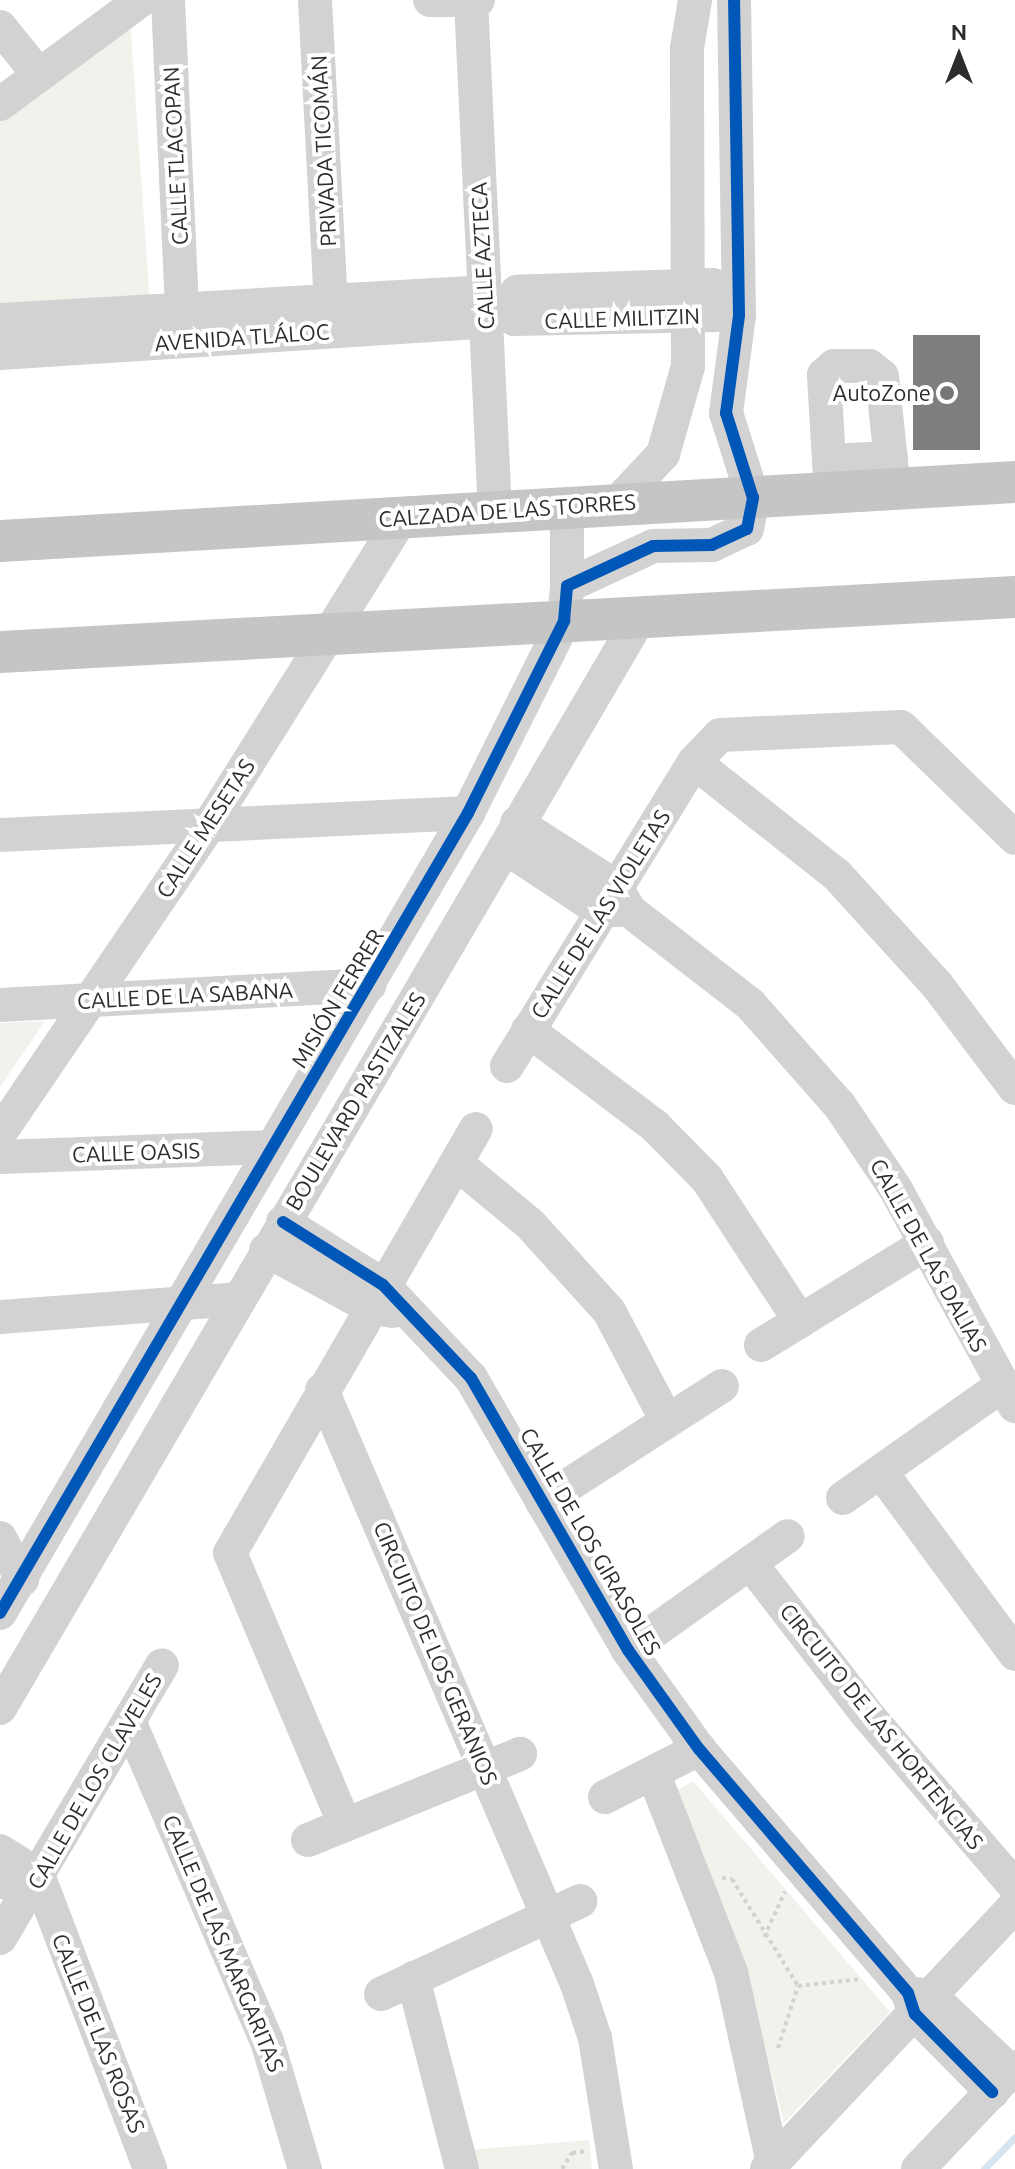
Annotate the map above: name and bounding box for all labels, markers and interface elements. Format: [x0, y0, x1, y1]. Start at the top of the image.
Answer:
north arrow [919, 16, 999, 96]
text: N [951, 19, 967, 44]
street label: PRIVADA TICOMÁN [305, 55, 341, 247]
street label: CALLE TLACOPAN [157, 66, 193, 246]
street label: CALLE AZTECA [465, 182, 499, 330]
street label: CALLE MILITZIN [544, 302, 700, 334]
street label: AVENIDA TLÁLOC [154, 318, 330, 356]
place label: AutoZone [833, 380, 931, 406]
marker: AutoZone [938, 384, 956, 402]
street label: CALZADA DE LAS TORRES [377, 488, 637, 532]
street label: CALLE MESETAS [150, 753, 260, 903]
street label: CALLE DE LAS VIOLETAS [525, 805, 675, 1023]
street label: MISIÓN FERRER [285, 924, 389, 1072]
street label: CALLE DE LA SABANA [76, 976, 294, 1014]
street label: BOULEVARD PASTIZALES [279, 987, 431, 1215]
street label: CALLE OASIS [71, 1137, 201, 1167]
street label: CALLE DE LAS DALIAS [865, 1154, 993, 1356]
street label: CALLE DE LOS GIRASOLES [515, 1423, 667, 1659]
street label: CIRCUITO DE LOS GERANIOS [368, 1517, 504, 1789]
street label: CIRCUITO DE LAS HORTENCIAS [775, 1598, 989, 1854]
street label: CALLE DE LOS CLAVELES [21, 1668, 167, 1894]
street label: CALLE DE LAS MARGARITAS [158, 1811, 290, 2075]
street label: CALLE DE LAS ROSAS [47, 1930, 151, 2136]

